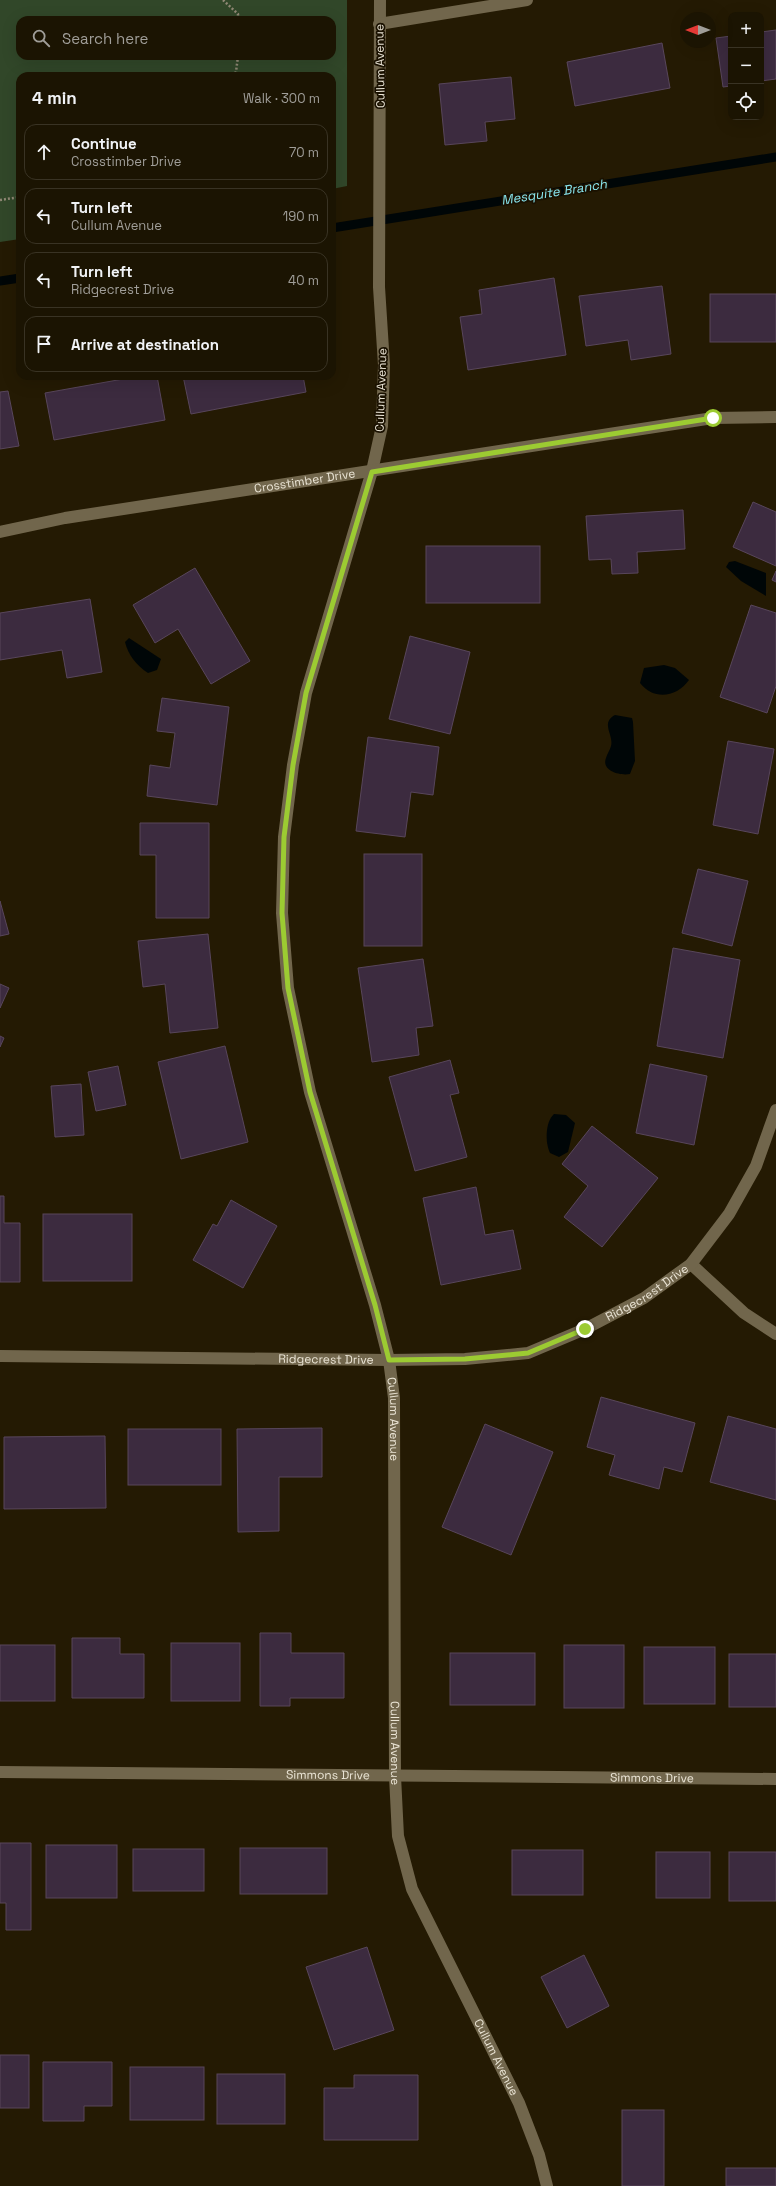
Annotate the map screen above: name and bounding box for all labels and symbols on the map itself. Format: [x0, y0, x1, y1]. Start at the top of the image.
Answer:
north arrow [680, 12, 716, 48]
street label: Cullum Avenue [371, 24, 389, 108]
water label: Mesquite Branch [500, 175, 609, 209]
street label: Cullum Avenue [372, 348, 390, 432]
route start [704, 409, 722, 427]
street label: Crosstimber Drive [253, 465, 356, 497]
street label: Ridgecrest Drive [603, 1261, 692, 1325]
route end [576, 1320, 594, 1338]
street label: Ridgecrest Drive [278, 1351, 374, 1368]
street label: Cullum Avenue [383, 1376, 402, 1461]
street label: Cullum Avenue [387, 1701, 403, 1785]
street label: Simmons Drive [286, 1767, 370, 1783]
street label: Simmons Drive [610, 1770, 694, 1786]
street label: Cullum Avenue [470, 2016, 522, 2098]

